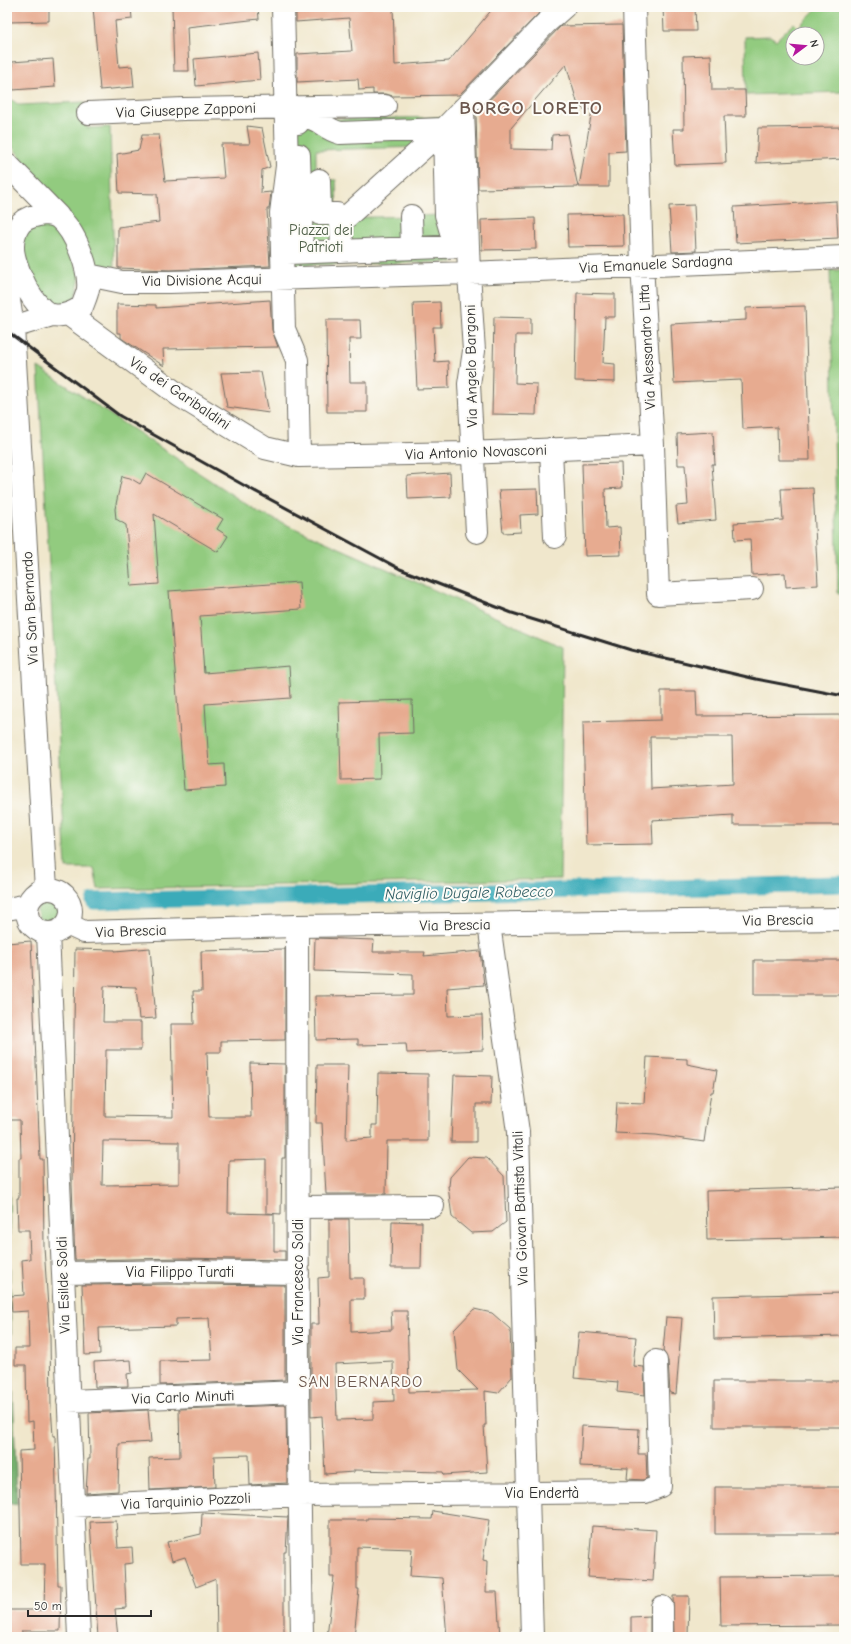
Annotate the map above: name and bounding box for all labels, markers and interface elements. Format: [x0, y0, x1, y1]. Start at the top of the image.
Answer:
north arrow [785, 26, 825, 66]
text: N [807, 38, 821, 49]
district label: BORGO LORETO [459, 97, 603, 119]
street label: Via Giuseppe Zapponi [116, 99, 256, 121]
park label: Piazza dei Patrioti [289, 221, 353, 256]
street label: Via Emanuele Sardagna [579, 251, 733, 277]
street label: Via Divisione Acqui [142, 270, 262, 290]
street label: Via Alessandro Litta [635, 284, 659, 410]
street label: Via Angelo Bargoni [461, 304, 481, 428]
street label: Via dei Garibaldini [126, 353, 234, 433]
street label: Via Antonio Novasconi [405, 441, 547, 463]
street label: Via San Bernardo [18, 551, 42, 665]
water label: Naviglio Dugale Robecco [384, 883, 554, 903]
street label: Via Brescia [742, 910, 814, 930]
street label: Via Brescia [419, 915, 491, 935]
street label: Via Brescia [95, 921, 167, 941]
street label: Via Giovan Battista Vitali [508, 1130, 532, 1286]
street label: Via Francesco Soldi [289, 1219, 307, 1345]
street label: Via Esilde Soldi [52, 1236, 74, 1334]
street label: Via Filippo Turati [126, 1263, 234, 1281]
district label: SAN BERNARDO [299, 1373, 423, 1391]
street label: Via Carlo Minuti [131, 1386, 235, 1408]
street label: Via Endertà [505, 1484, 579, 1502]
street label: Via Tarquinio Pozzoli [121, 1489, 251, 1513]
scale bar [28, 1592, 151, 1618]
text: 50 m [34, 1599, 62, 1613]

